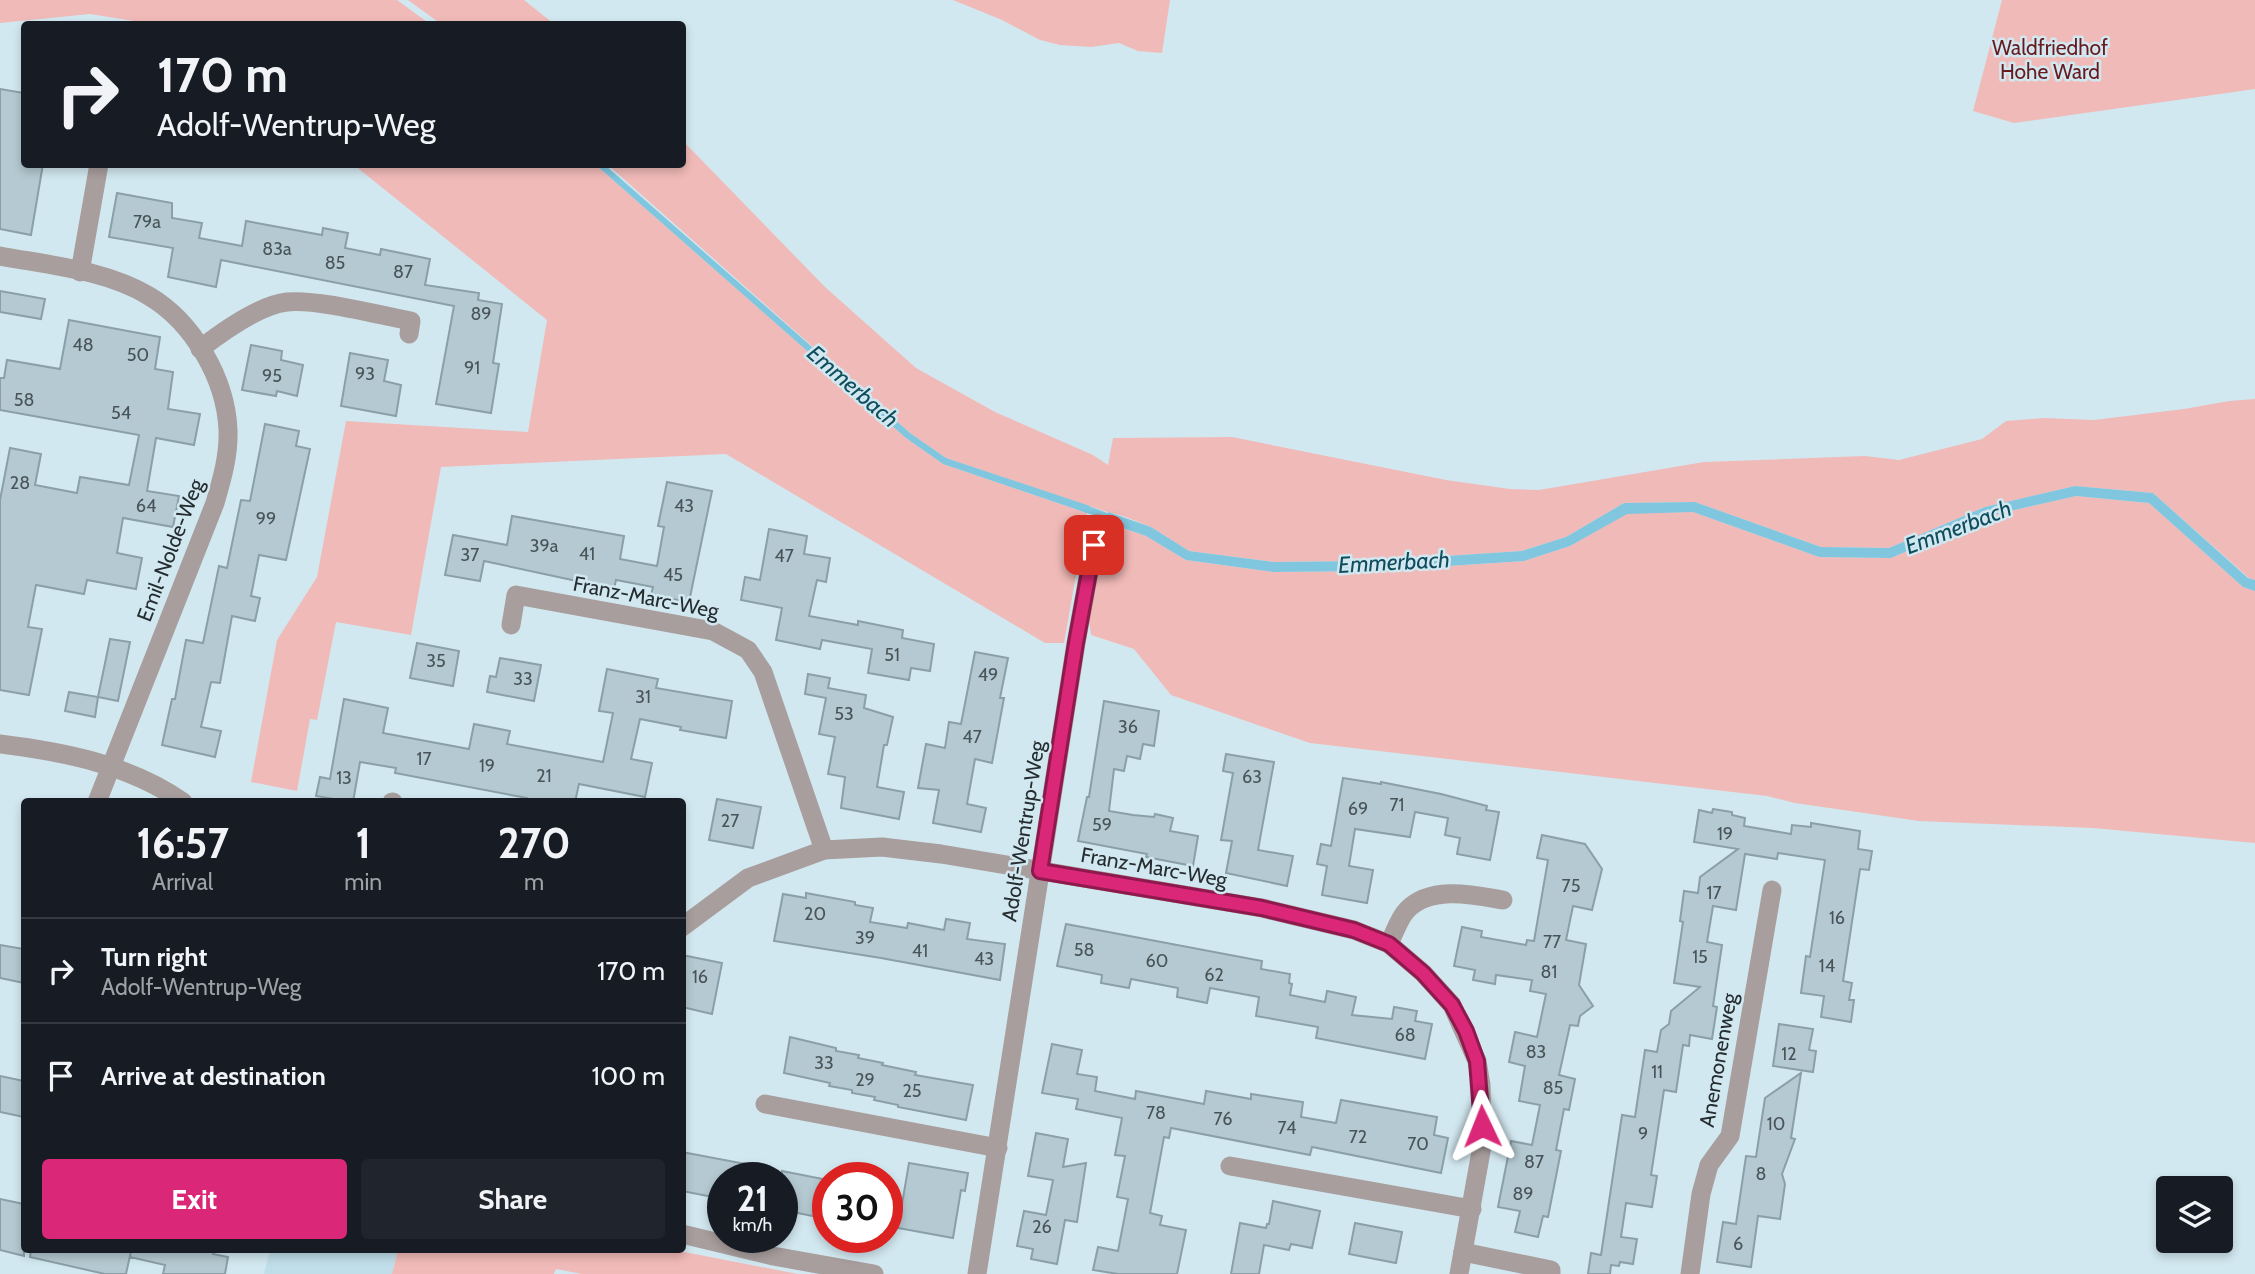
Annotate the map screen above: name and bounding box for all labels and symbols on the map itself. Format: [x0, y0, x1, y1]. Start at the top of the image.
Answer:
park label: Waldfriedhof Hohe Ward [1992, 35, 2108, 84]
house number: 79a [133, 211, 161, 233]
house number: 83a [262, 238, 292, 260]
house number: 85 [325, 252, 345, 274]
house number: 87 [393, 261, 413, 283]
house number: 89 [470, 303, 492, 325]
house number: 48 [72, 334, 94, 356]
water label: Emmerbach [802, 339, 904, 433]
house number: 50 [127, 344, 149, 366]
house number: 91 [464, 357, 480, 379]
house number: 93 [355, 363, 375, 385]
house number: 95 [262, 365, 282, 387]
house number: 58 [14, 389, 34, 411]
house number: 54 [111, 402, 131, 424]
house number: 28 [10, 472, 30, 494]
street label: Emil-Nolde-Weg [131, 475, 209, 625]
water label: Emmerbach [1901, 494, 2015, 560]
house number: 64 [136, 495, 156, 517]
house number: 43 [674, 495, 694, 517]
house number: 99 [256, 508, 276, 530]
pin [1064, 515, 1124, 575]
house number: 39a [530, 535, 559, 557]
house number: 41 [579, 543, 595, 565]
house number: 37 [461, 544, 479, 566]
house number: 47 [774, 545, 794, 567]
water label: Emmerbach [1337, 545, 1451, 579]
house number: 45 [663, 564, 683, 586]
street label: Franz-Marc-Weg [571, 571, 722, 623]
house number: 51 [884, 644, 900, 666]
house number: 35 [426, 650, 446, 672]
house number: 49 [978, 664, 998, 686]
house number: 33 [513, 668, 533, 690]
house number: 31 [635, 686, 651, 708]
house number: 53 [834, 703, 854, 725]
house number: 36 [1118, 716, 1138, 738]
house number: 47 [962, 726, 982, 748]
street label: Adolf-Wentrup-Weg [996, 738, 1050, 923]
house number: 17 [417, 748, 431, 770]
house number: 19 [479, 755, 495, 777]
house number: 21 [536, 765, 552, 787]
house number: 63 [1242, 766, 1262, 788]
house number: 13 [336, 767, 352, 789]
house number: 71 [1390, 794, 1404, 816]
house number: 69 [1348, 798, 1368, 820]
house number: 27 [721, 810, 739, 832]
house number: 59 [1092, 814, 1112, 836]
house number: 19 [1717, 823, 1733, 845]
street label: Franz-Marc-Weg [1079, 842, 1230, 892]
house number: 75 [1562, 875, 1580, 897]
house number: 17 [1707, 882, 1721, 904]
house number: 20 [804, 903, 826, 925]
house number: 16 [1829, 907, 1845, 929]
house number: 39 [855, 927, 875, 949]
house number: 77 [1543, 931, 1561, 953]
house number: 58 [1074, 939, 1094, 961]
house number: 41 [912, 940, 928, 962]
house number: 15 [1692, 946, 1708, 968]
house number: 43 [974, 948, 994, 970]
house number: 60 [1146, 950, 1168, 972]
house number: 14 [1819, 955, 1835, 977]
house number: 81 [1541, 961, 1557, 983]
house number: 62 [1204, 964, 1224, 986]
house number: 16 [692, 966, 708, 988]
street label: Anemonenweg [1694, 990, 1742, 1129]
house number: 68 [1394, 1024, 1416, 1046]
house number: 83 [1526, 1041, 1546, 1063]
house number: 12 [1781, 1043, 1797, 1065]
house number: 33 [814, 1052, 834, 1074]
house number: 11 [1651, 1061, 1663, 1083]
house number: 29 [855, 1069, 875, 1091]
house number: 85 [1543, 1077, 1563, 1099]
house number: 25 [902, 1080, 922, 1102]
position arrow [1445, 1089, 1519, 1163]
house number: 78 [1146, 1102, 1166, 1124]
house number: 76 [1214, 1108, 1232, 1130]
house number: 10 [1767, 1113, 1785, 1135]
house number: 74 [1278, 1117, 1296, 1139]
house number: 9 [1638, 1123, 1648, 1145]
house number: 72 [1349, 1126, 1367, 1148]
house number: 70 [1407, 1133, 1429, 1155]
house number: 87 [1524, 1151, 1544, 1173]
speed limit sign: 30 [812, 1162, 903, 1253]
house number: 8 [1756, 1163, 1766, 1185]
house number: 89 [1512, 1183, 1534, 1205]
house number: 26 [1032, 1216, 1052, 1238]
house number: 6 [1733, 1233, 1743, 1255]

